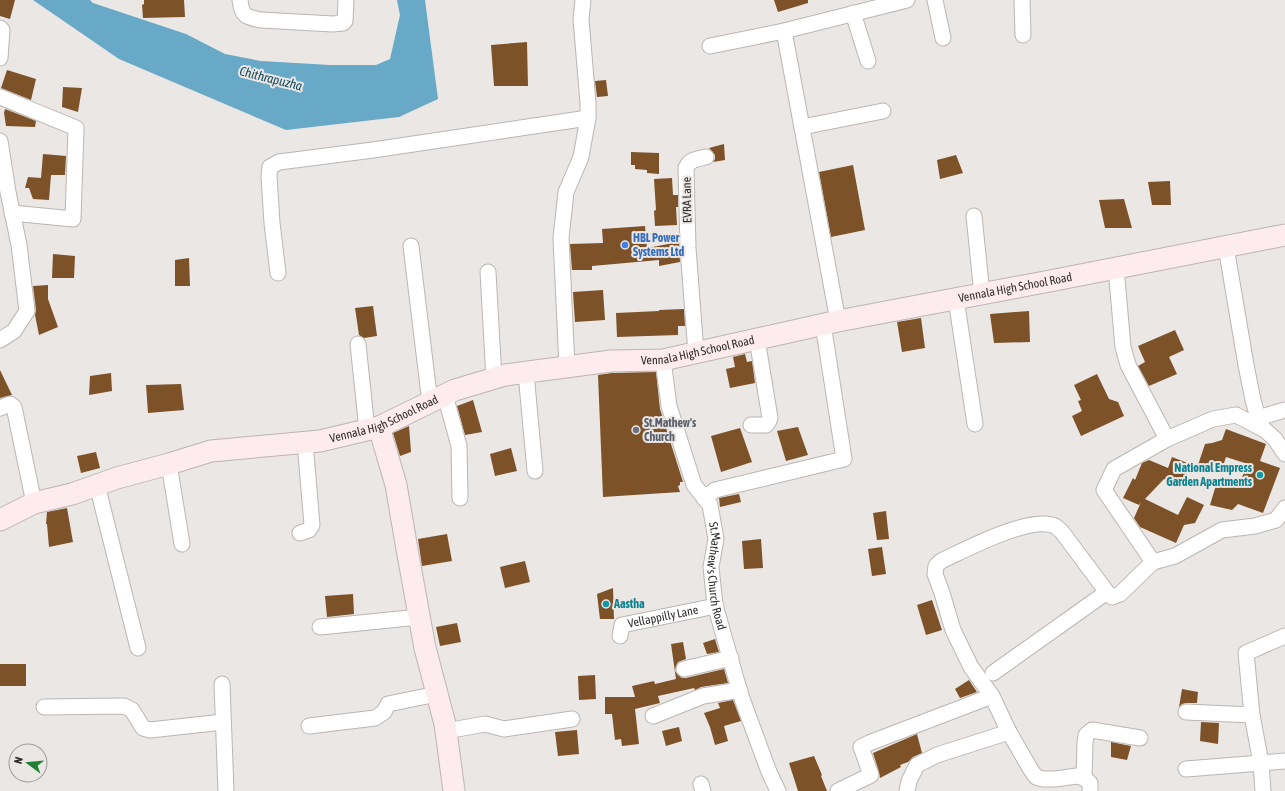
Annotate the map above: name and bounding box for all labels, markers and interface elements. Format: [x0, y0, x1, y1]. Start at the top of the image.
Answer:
water label: Chithrapuzha [238, 63, 304, 94]
street label: EVRA Lane [680, 177, 694, 223]
place label: HBL Power Systems Ltd [633, 231, 684, 259]
marker: HBL Power Systems Ltd [620, 240, 630, 250]
street label: Vennala High School Road [957, 270, 1073, 305]
street label: Vennala High School Road [641, 333, 756, 367]
street label: Vennala High School Road [328, 392, 441, 445]
place label: St.Mathew's Church [644, 416, 697, 444]
marker: St.Mathew's Church [631, 425, 641, 435]
place label: National Empress Garden Apartments [1166, 461, 1253, 489]
marker: National Empress Garden Apartments [1255, 470, 1265, 480]
street label: St.Mathew's Church Road [704, 521, 729, 632]
place label: Aastha [613, 597, 645, 611]
marker: Aastha [601, 599, 611, 609]
street label: Vellappilly Lane [627, 603, 699, 631]
north arrow [8, 743, 48, 783]
text: N [12, 755, 25, 765]

